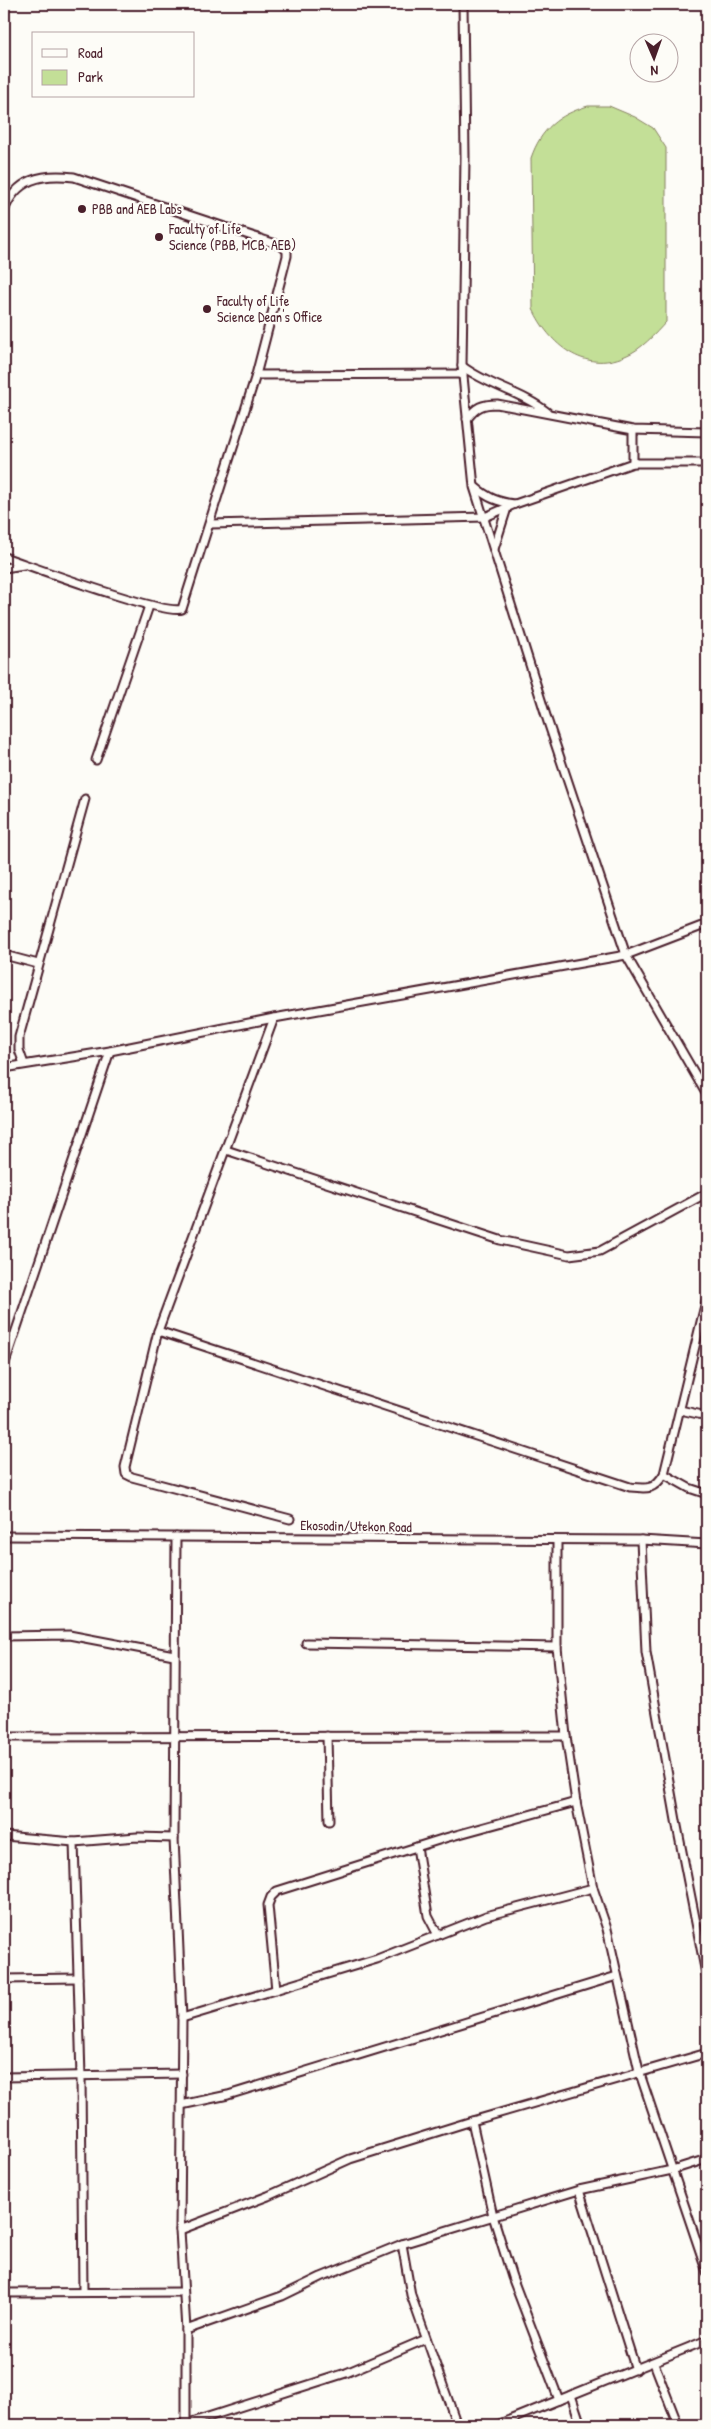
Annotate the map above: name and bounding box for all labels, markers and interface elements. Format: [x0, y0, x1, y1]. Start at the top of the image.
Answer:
legend [32, 32, 195, 98]
north arrow [628, 32, 678, 82]
text: Road [78, 42, 103, 63]
text: N [650, 62, 659, 81]
text: Park [78, 66, 103, 87]
place label: PBB and AEB Labs [92, 199, 182, 218]
marker: PBB and AEB Labs [76, 203, 88, 215]
place label: Faculty of Life Science (PBB, MCB, AEB) [168, 219, 296, 254]
marker: Faculty of Life Science (PBB, MCB, AEB) [153, 231, 165, 243]
place label: Faculty of Life Science Dean's Office [216, 291, 323, 326]
marker: Faculty of Life Science Dean's Office [201, 303, 213, 315]
street label: Ekosodin/Utekon Road [300, 1515, 412, 1536]

